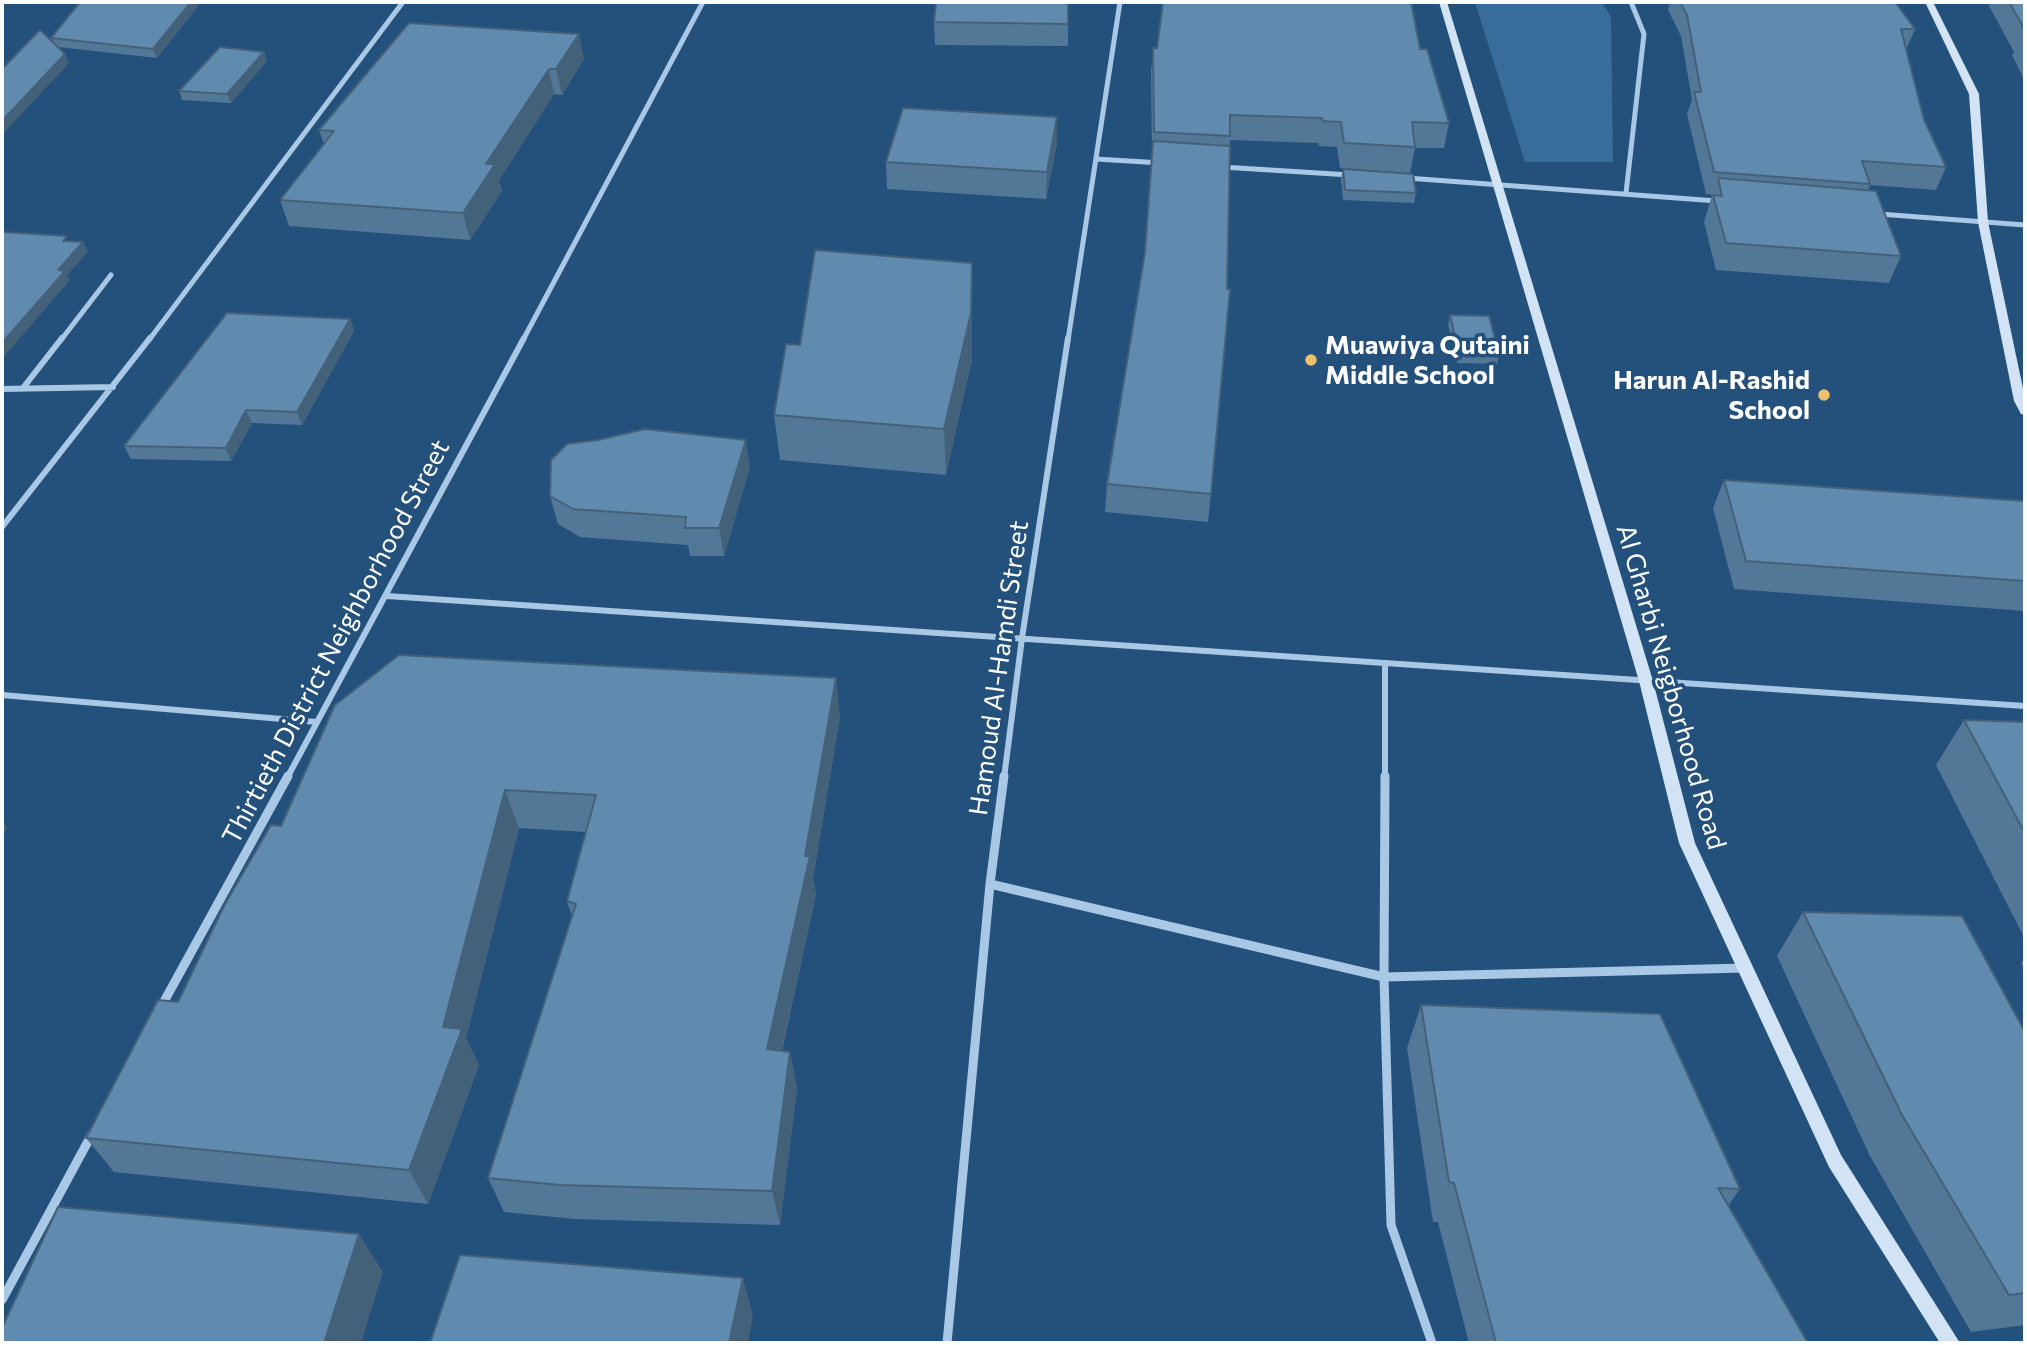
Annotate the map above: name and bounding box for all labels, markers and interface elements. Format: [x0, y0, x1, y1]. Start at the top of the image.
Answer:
place label: Muawiya Qutaini Middle School [1325, 329, 1530, 390]
marker: Muawiya Qutaini Middle School [1303, 352, 1319, 368]
place label: Harun Al-Rashid School [1613, 364, 1810, 426]
marker: Harun Al-Rashid School [1816, 387, 1832, 403]
street label: Thirtieth District Neighborhood Street [216, 434, 456, 850]
street label: Hamoud Al-Hamdi Street [963, 519, 1035, 817]
street label: Al Gharbi Neigborhood Road [1610, 521, 1732, 853]

